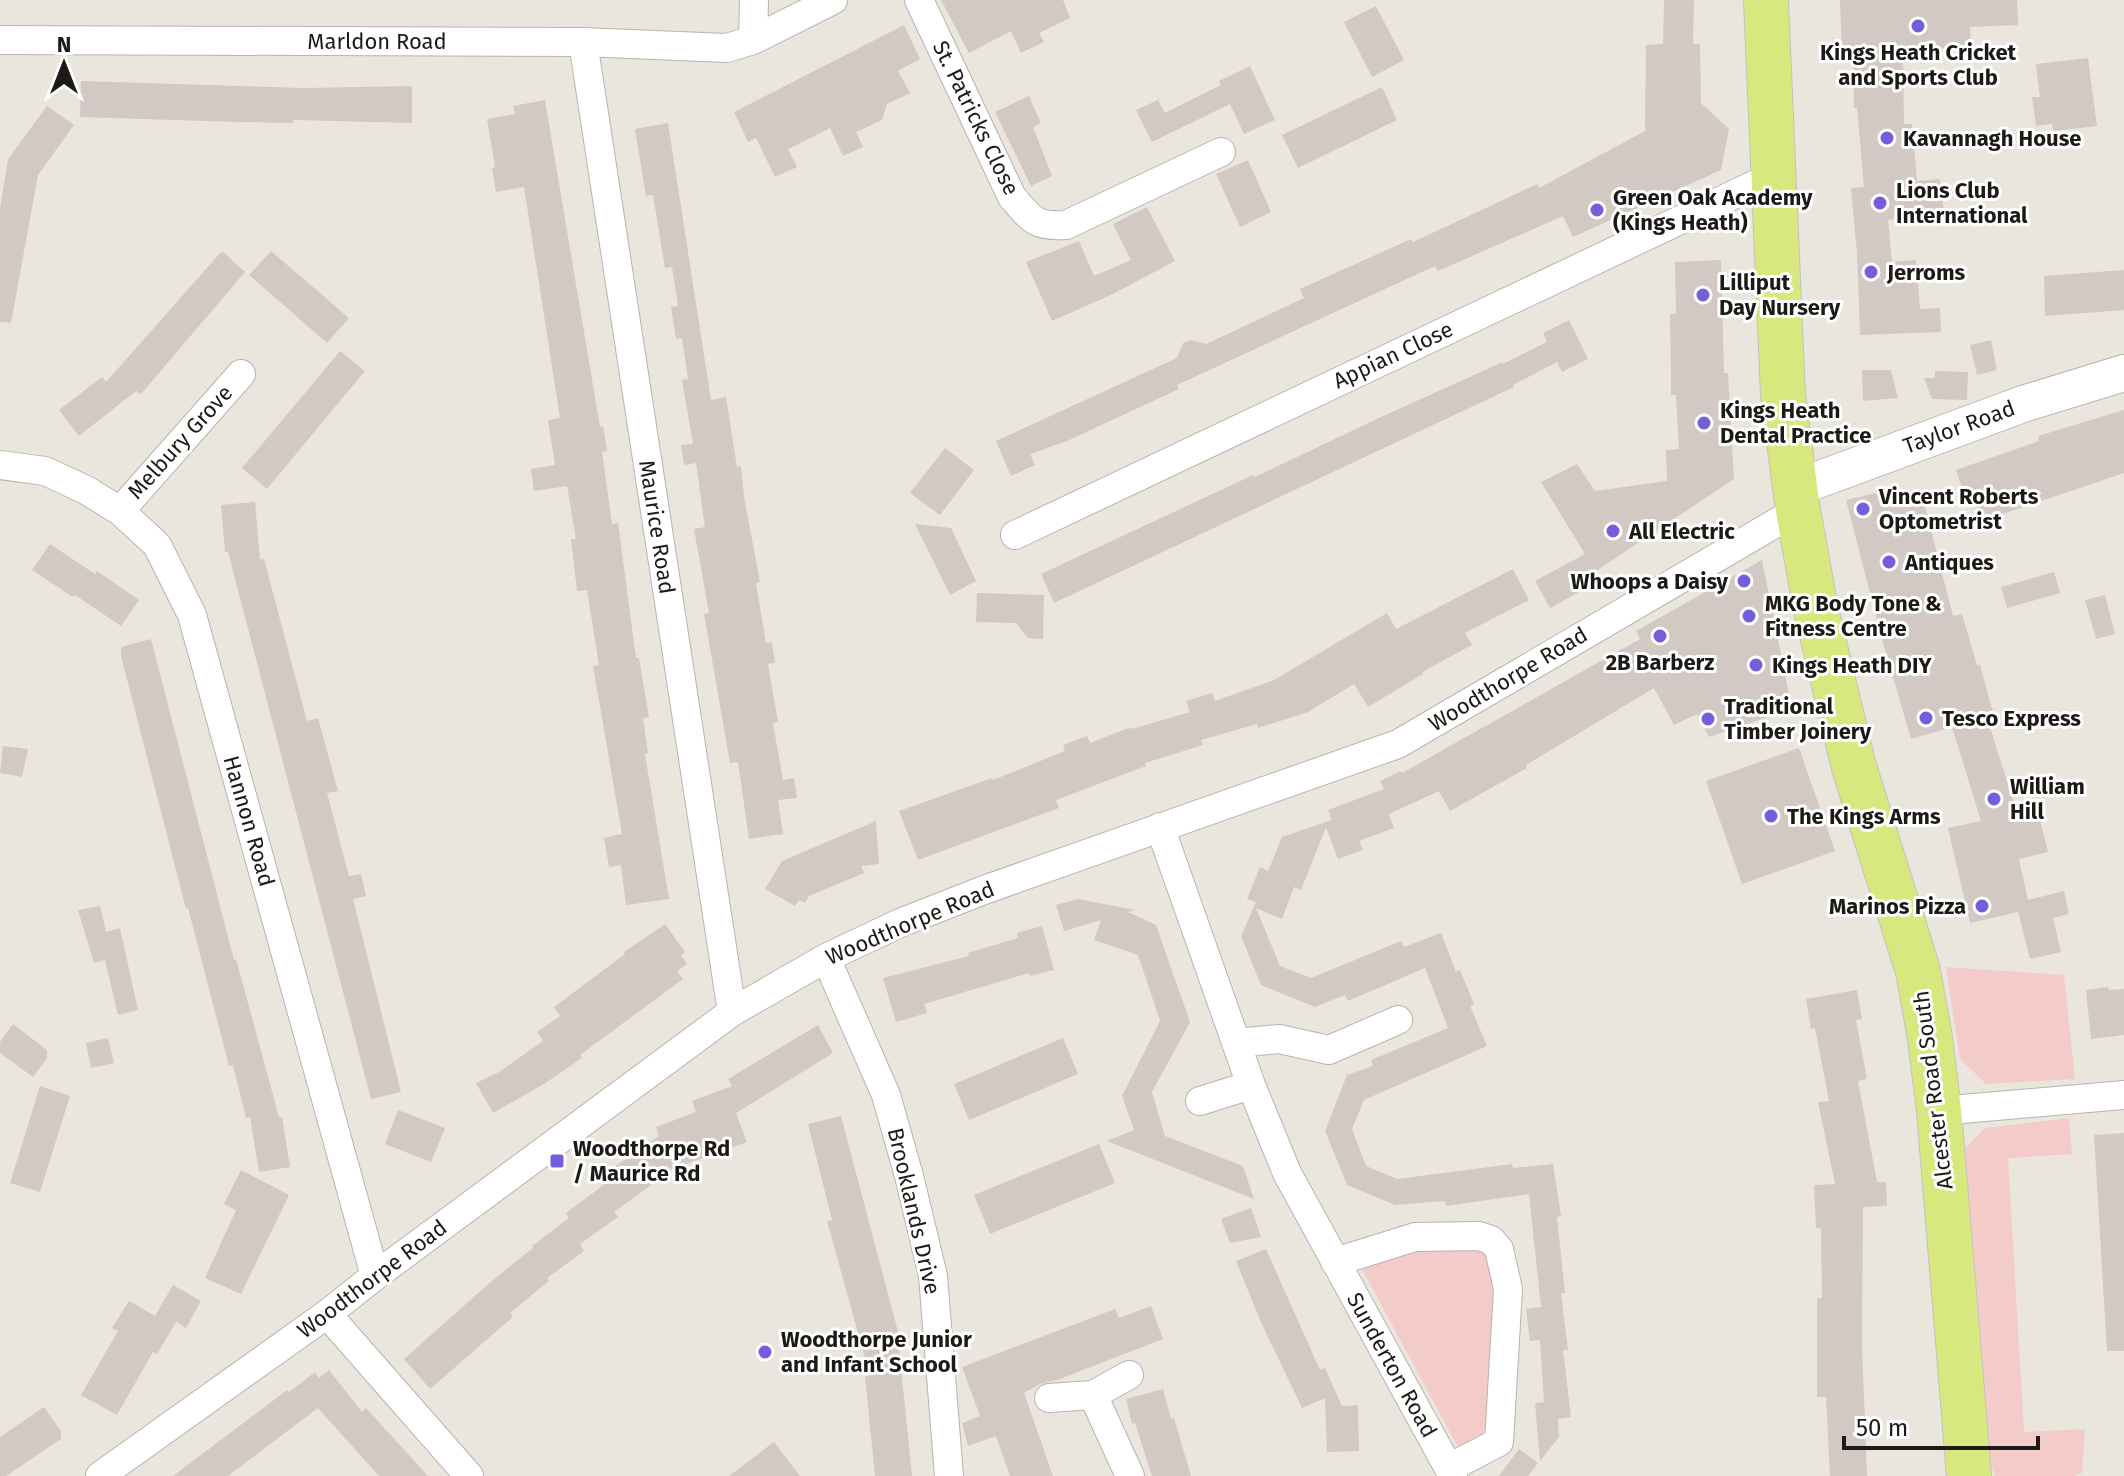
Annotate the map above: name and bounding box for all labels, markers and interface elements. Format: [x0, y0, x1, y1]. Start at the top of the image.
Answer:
marker: Kings Heath Cricket and Sports Club [1909, 17, 1927, 35]
north arrow [24, 24, 104, 104]
street label: Marldon Road [307, 28, 447, 55]
text: N [57, 31, 71, 58]
street label: St. Patricks Close [927, 36, 1025, 200]
place label: Kings Heath Cricket and Sports Club [1820, 39, 2017, 91]
place label: Kavannagh House [1903, 125, 2081, 152]
marker: Kavannagh House [1878, 129, 1896, 147]
place label: Lions Club International [1896, 177, 2028, 229]
place label: Green Oak Academy (Kings Heath) [1613, 184, 1813, 236]
marker: Lions Club International [1871, 194, 1889, 212]
marker: Green Oak Academy (Kings Heath) [1588, 201, 1606, 219]
place label: Jerroms [1886, 259, 1966, 286]
marker: Jerroms [1862, 263, 1880, 281]
place label: Lilliput Day Nursery [1719, 269, 1841, 321]
marker: Lilliput Day Nursery [1694, 286, 1712, 304]
street label: Appian Close [1329, 315, 1457, 395]
street label: Melbury Grove [122, 380, 238, 504]
street label: Taylor Road [1899, 394, 2019, 460]
place label: Kings Heath Dental Practice [1720, 397, 1871, 449]
marker: Kings Heath Dental Practice [1695, 414, 1713, 432]
street label: Maurice Road [633, 458, 681, 596]
place label: Vincent Roberts Optometrist [1878, 483, 2039, 535]
marker: Vincent Roberts Optometrist [1854, 500, 1872, 518]
place label: All Electric [1628, 518, 1735, 545]
marker: All Electric [1604, 522, 1622, 540]
place label: Antiques [1904, 549, 1994, 576]
marker: Antiques [1880, 553, 1898, 571]
place label: Whoops a Daisy [1571, 568, 1729, 595]
marker: Whoops a Daisy [1735, 572, 1753, 590]
place label: MKG Body Tone & Fitness Centre [1765, 590, 1942, 642]
marker: MKG Body Tone & Fitness Centre [1740, 607, 1758, 625]
street label: Woodthorpe Road [1424, 621, 1592, 737]
marker: 2B Barberz [1651, 627, 1669, 645]
place label: 2B Barberz [1606, 649, 1714, 676]
place label: Kings Heath DIY [1772, 652, 1932, 679]
marker: Kings Heath DIY [1747, 656, 1765, 674]
place label: Traditional Timber Joinery [1724, 693, 1872, 745]
place label: Tesco Express [1942, 705, 2081, 732]
marker: Tesco Express [1917, 709, 1935, 727]
marker: Traditional Timber Joinery [1699, 710, 1717, 728]
street label: Hannon Road [217, 752, 281, 890]
place label: William Hill [2010, 773, 2085, 825]
marker: William Hill [1985, 790, 2003, 808]
place label: The Kings Arms [1787, 803, 1941, 830]
marker: The Kings Arms [1762, 807, 1780, 825]
street label: Woodthorpe Road [822, 875, 998, 971]
place label: Marinos Pizza [1829, 893, 1966, 920]
marker: Marinos Pizza [1973, 897, 1991, 915]
street label: Alcester Road South [1907, 989, 1959, 1191]
street label: Brooklands Drive [882, 1125, 946, 1297]
place label: Woodthorpe Rd / Maurice Rd [573, 1135, 730, 1187]
marker: Woodthorpe Rd / Maurice Rd [548, 1152, 566, 1170]
street label: Woodthorpe Road [292, 1214, 452, 1344]
street label: Sunderton Road [1341, 1288, 1443, 1442]
place label: Woodthorpe Junior and Infant School [781, 1326, 972, 1378]
marker: Woodthorpe Junior and Infant School [756, 1343, 774, 1361]
scale bar [1844, 1400, 2038, 1450]
text: 50 m [1856, 1414, 1908, 1442]

